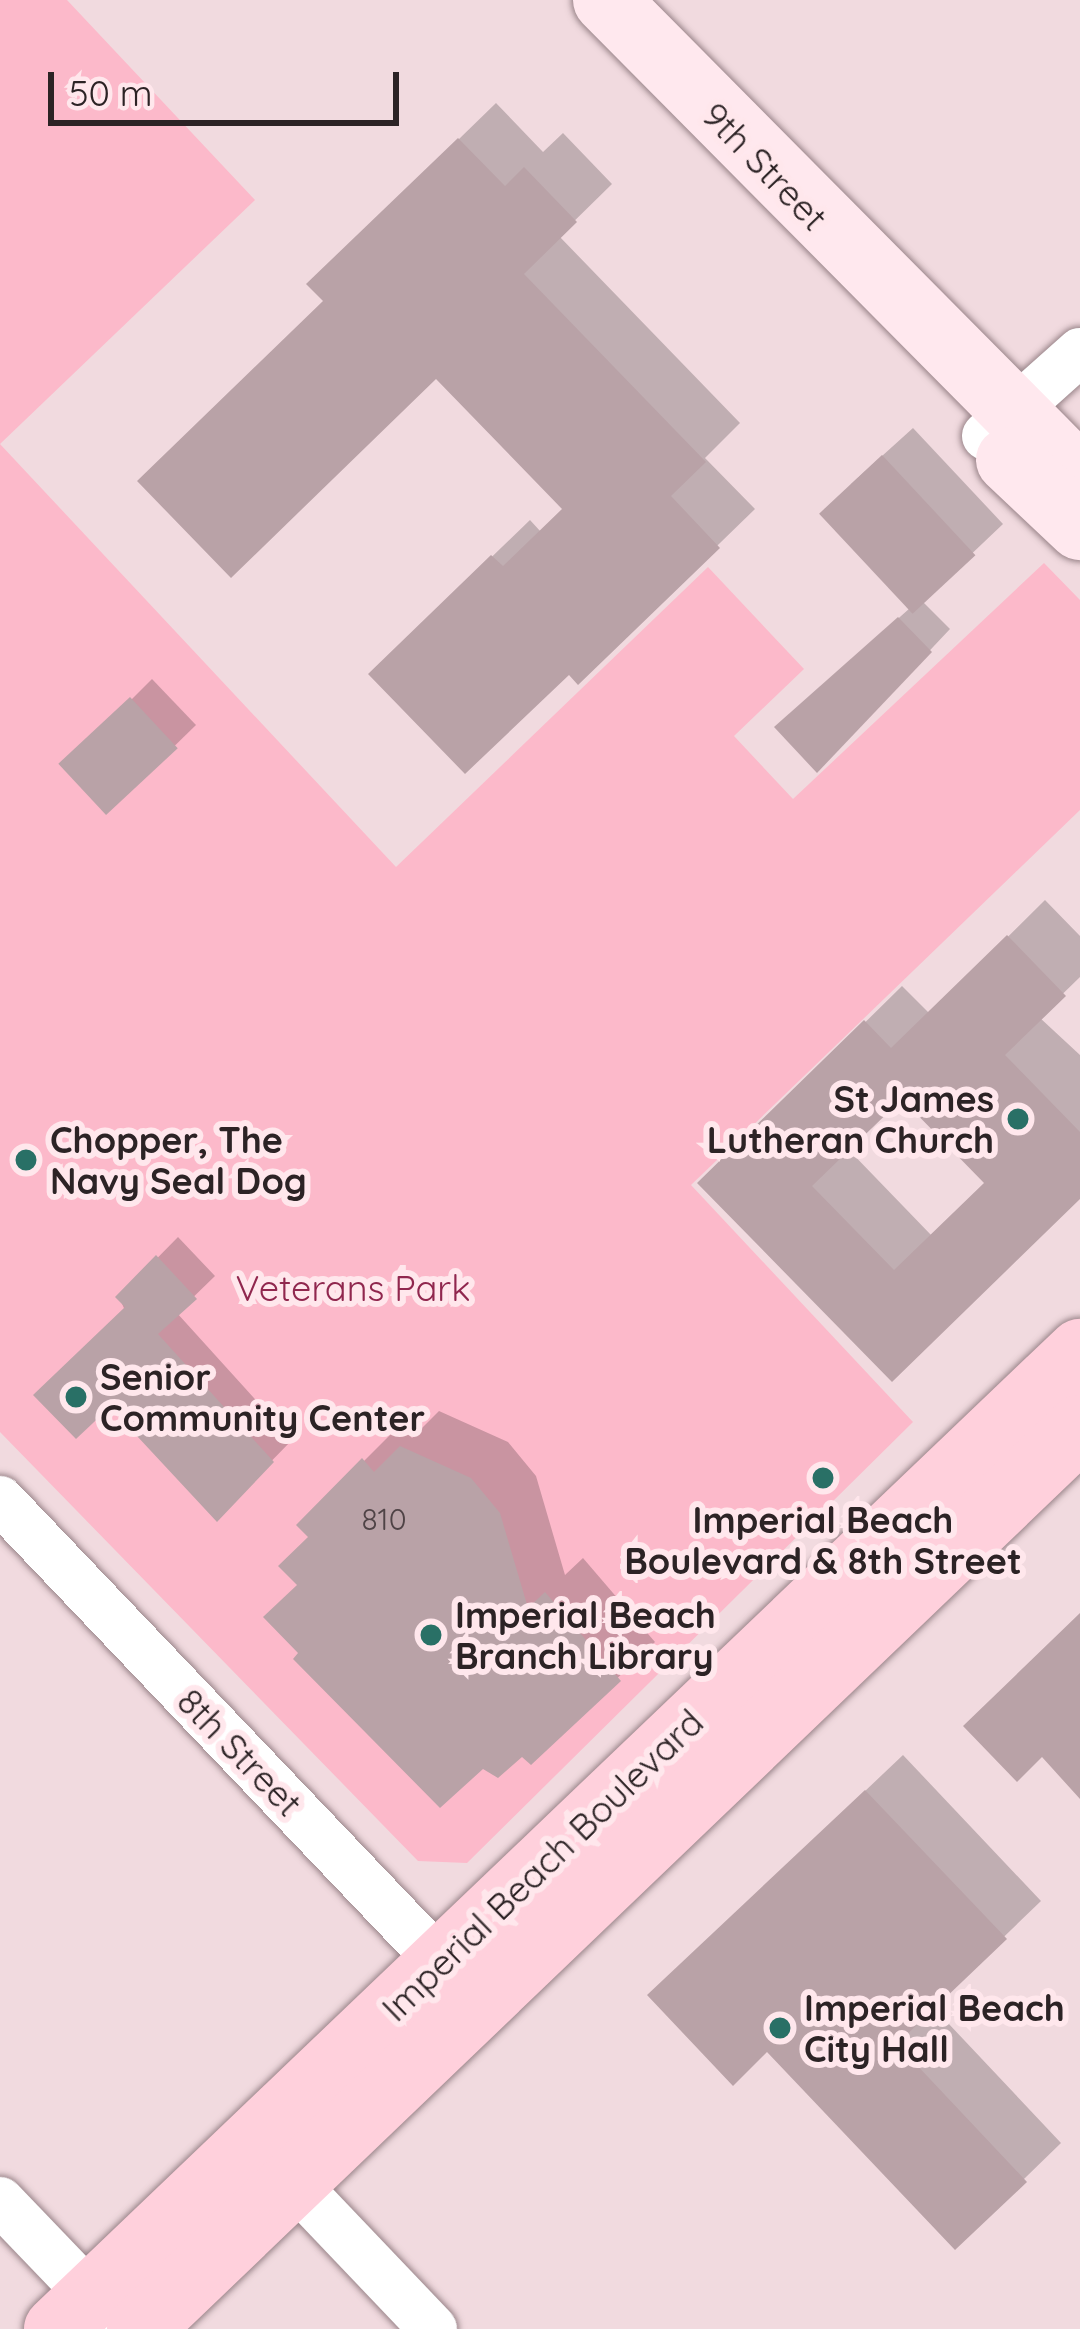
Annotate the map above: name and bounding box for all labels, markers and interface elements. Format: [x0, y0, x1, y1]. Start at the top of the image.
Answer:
scale bar [54, 48, 405, 122]
text: 50 m [69, 70, 153, 115]
street label: 9th Street [694, 93, 836, 239]
place label: St James Lutheran Church [707, 1076, 994, 1161]
marker: St James Lutheran Church [1005, 1106, 1031, 1132]
place label: Chopper, The Navy Seal Dog [50, 1117, 307, 1202]
marker: Chopper, The Navy Seal Dog [13, 1147, 39, 1173]
park label: Veterans Park [236, 1266, 470, 1310]
place label: Senior Community Center [100, 1354, 425, 1439]
marker: Senior Community Center [63, 1384, 89, 1410]
marker: Imperial Beach Boulevard & 8th Street [810, 1465, 836, 1491]
place label: Imperial Beach Boulevard & 8th Street [624, 1497, 1022, 1582]
house number: 810 [361, 1501, 407, 1537]
place label: Imperial Beach Branch Library [455, 1592, 716, 1677]
marker: Imperial Beach Branch Library [418, 1622, 444, 1648]
street label: 8th Street [169, 1679, 311, 1825]
street label: Imperial Beach Boulevard [373, 1700, 711, 2030]
place label: Imperial Beach City Hall [804, 1985, 1065, 2070]
marker: Imperial Beach City Hall [767, 2015, 793, 2041]

